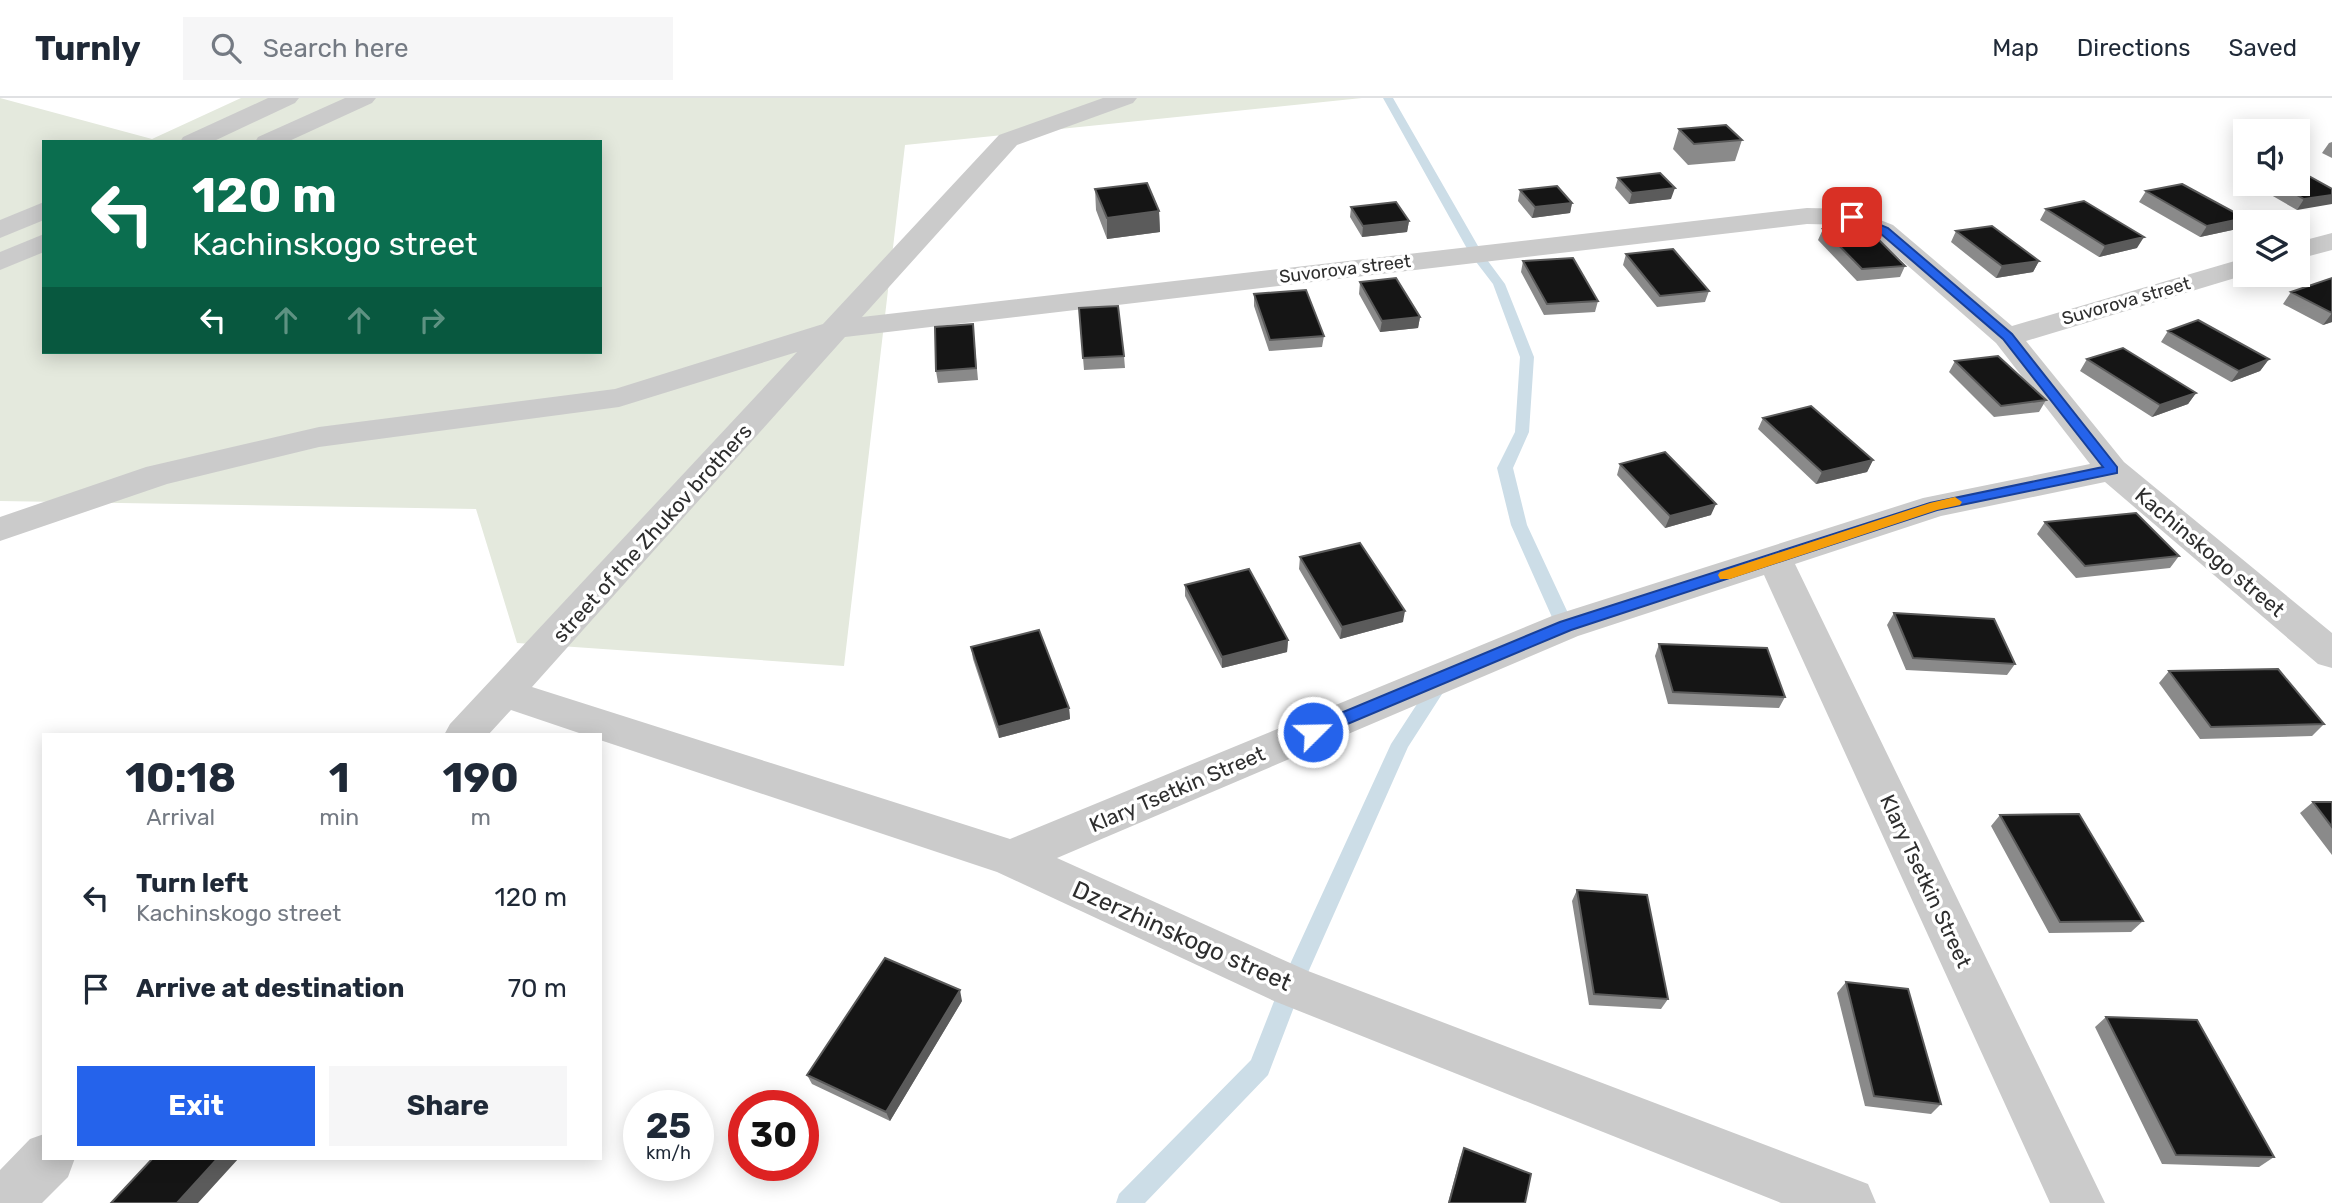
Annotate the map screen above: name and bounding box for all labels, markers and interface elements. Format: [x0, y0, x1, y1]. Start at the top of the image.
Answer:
search box [183, 17, 673, 80]
text: Turnly [35, 29, 141, 68]
icon: search [207, 29, 245, 67]
text: Search here [263, 33, 409, 64]
text: Map [1992, 34, 2039, 62]
text: Directions [2077, 34, 2190, 62]
text: Saved [2228, 34, 2297, 62]
map controls [2233, 119, 2310, 287]
button: sound [2233, 119, 2310, 196]
text: 120 m [192, 166, 337, 224]
icon: left [77, 168, 168, 259]
pin [1822, 187, 1882, 247]
icon: arrive [1833, 198, 1871, 236]
button: layers [2233, 210, 2310, 287]
text: Kachinskogo street [192, 225, 478, 263]
street label: Suvorova street [1278, 250, 1412, 288]
street label: Suvorova street [2059, 272, 2193, 330]
icon: left [194, 301, 232, 339]
icon: ahead [267, 301, 305, 339]
icon: ahead [340, 301, 378, 339]
icon: right [413, 301, 451, 339]
street label: street of the Zhukov brothers [547, 419, 757, 647]
street label: Kachinskogo street [2130, 482, 2290, 622]
position arrow [1276, 695, 1350, 769]
street label: Klary Tsetkin Street [1085, 741, 1269, 837]
text: 10:18 [125, 753, 236, 803]
text: 1 [329, 753, 350, 803]
text: 190 [442, 753, 519, 803]
street label: Klary Tsetkin Street [1875, 790, 1977, 972]
text: Arrival [146, 803, 215, 831]
text: min [319, 803, 359, 831]
text: m [470, 803, 491, 831]
text: Turn left [136, 868, 248, 899]
street label: Dzerzhinskogo street [1068, 875, 1296, 997]
icon: left [77, 879, 115, 917]
text: 120 m [495, 882, 567, 913]
text: Kachinskogo street [136, 899, 341, 927]
icon: arrive [77, 970, 115, 1008]
text: Arrive at destination [136, 973, 404, 1004]
text: 70 m [508, 973, 567, 1004]
button: Exit [77, 1066, 315, 1146]
button: Share [329, 1066, 567, 1146]
speed limit sign: 30 [728, 1090, 819, 1181]
text: 25 [646, 1105, 691, 1147]
text: km/h [646, 1142, 691, 1164]

